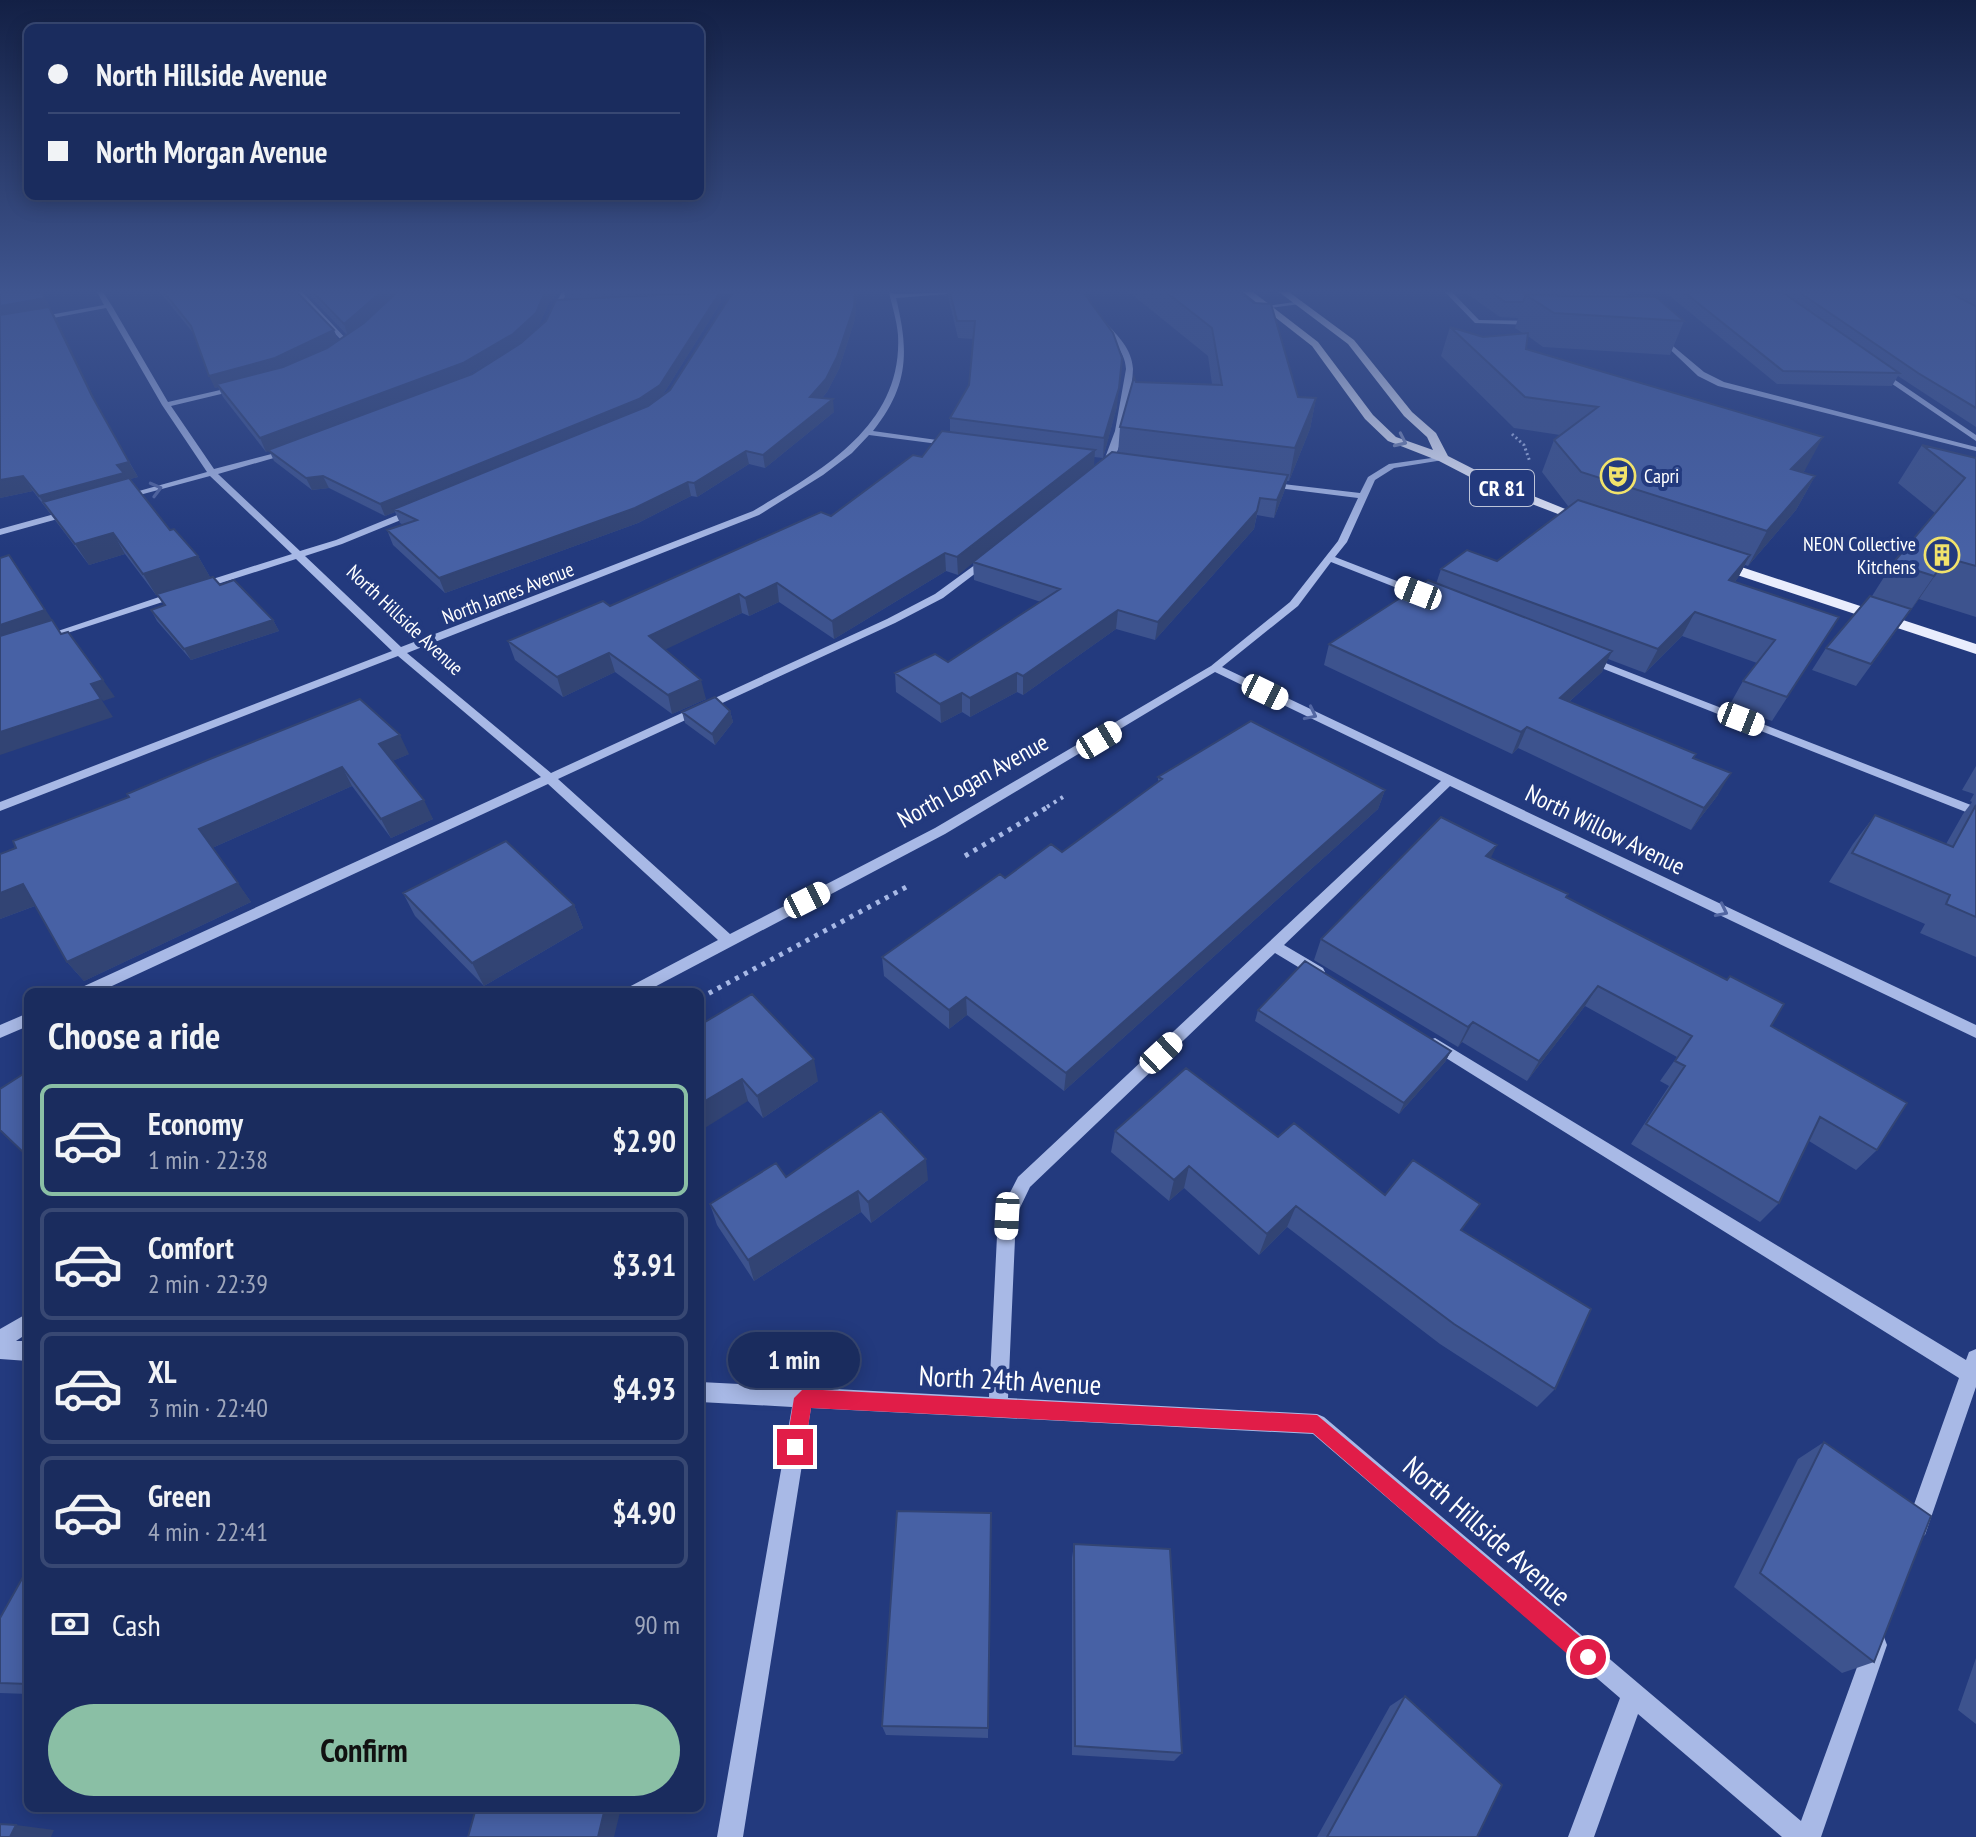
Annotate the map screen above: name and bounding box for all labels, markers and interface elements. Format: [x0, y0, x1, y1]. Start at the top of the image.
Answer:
text: North Hillside Avenue [96, 55, 327, 94]
text: North Morgan Avenue [96, 132, 328, 171]
one-way arrow [1393, 431, 1408, 447]
theatre icon: Capri [1599, 457, 1637, 495]
place label: Capri [1644, 463, 1679, 489]
road number: CR 81 [1470, 470, 1534, 506]
one-way arrow [149, 482, 163, 499]
place label: NEON Collective Kitchens [1803, 531, 1916, 580]
building icon: NEON Collective Kitchens [1923, 536, 1961, 574]
street label: North James Avenue [438, 556, 578, 630]
street label: North Hillside Avenue [341, 559, 469, 681]
car [1391, 573, 1445, 613]
car [1238, 671, 1292, 713]
car [1714, 699, 1768, 739]
one-way arrow [1303, 704, 1317, 720]
car [1072, 717, 1126, 763]
street label: North Logan Avenue [892, 726, 1054, 835]
street label: North Willow Avenue [1520, 778, 1690, 882]
car [780, 878, 834, 922]
one-way arrow [1714, 901, 1729, 917]
text: Choose a ride [48, 1012, 220, 1059]
car [1135, 1028, 1187, 1078]
icon: car [52, 1104, 124, 1176]
text: Economy [148, 1104, 243, 1143]
text: $2.90 [612, 1121, 676, 1160]
text: 1 min · 22:38 [148, 1143, 268, 1176]
car [994, 1191, 1020, 1241]
icon: car [52, 1228, 124, 1300]
text: Comfort [148, 1228, 234, 1267]
text: $3.91 [612, 1245, 676, 1284]
text: 2 min · 22:39 [148, 1267, 268, 1300]
callout: 1 min [729, 1331, 861, 1387]
text: 1 min [768, 1343, 820, 1376]
icon: car [52, 1352, 124, 1424]
text: XL [148, 1352, 177, 1391]
street label: North 24th Avenue [918, 1356, 1102, 1403]
text: $4.93 [612, 1369, 676, 1408]
text: 3 min · 22:40 [148, 1391, 268, 1424]
route end [777, 1429, 813, 1465]
street label: North Hillside Avenue [1396, 1448, 1579, 1614]
icon: car [52, 1476, 124, 1548]
text: Green [148, 1476, 211, 1515]
text: $4.90 [612, 1493, 676, 1532]
text: 4 min · 22:41 [148, 1515, 268, 1548]
icon: cash [48, 1602, 92, 1646]
text: Cash [112, 1605, 161, 1644]
text: 90 m [634, 1608, 680, 1641]
route start [1570, 1639, 1606, 1675]
button: Confirm [48, 1704, 680, 1796]

